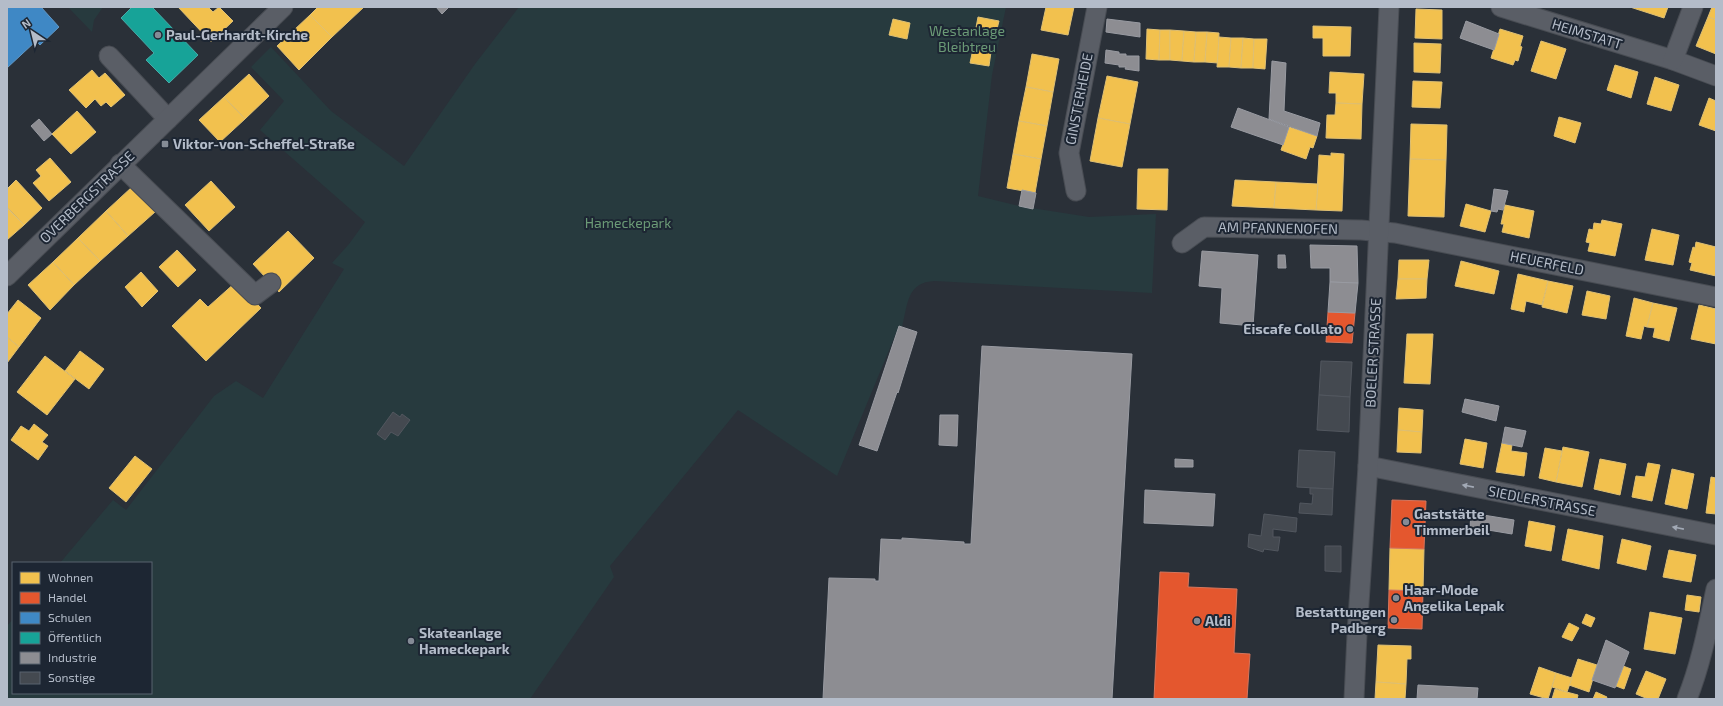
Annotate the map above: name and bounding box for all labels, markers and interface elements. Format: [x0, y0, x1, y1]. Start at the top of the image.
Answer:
north arrow [12, 12, 52, 52]
street label: HEIMSTATT [1550, 15, 1624, 52]
text: N [19, 16, 33, 31]
park label: Westanlage Bleibtreu [929, 22, 1005, 55]
place label: Paul-Gerhardt-Kirche [166, 26, 308, 43]
marker: Paul-Gerhardt-Kirche [153, 30, 163, 40]
street label: GINSTERHEIDE [1061, 52, 1096, 146]
place label: Viktor-von-Scheffel-Straße [173, 135, 355, 152]
marker: Viktor-von-Scheffel-Straße [160, 139, 170, 149]
street label: OVERBERGSTRASSE [36, 147, 138, 246]
park label: Hameckepark [585, 214, 671, 231]
street label: AM PFANNENOFEN [1218, 218, 1338, 237]
street label: HEUERFELD [1509, 247, 1585, 278]
street label: BOELER STRASSE [1361, 298, 1384, 408]
place label: Eiscafe Collato [1243, 320, 1342, 337]
marker: Eiscafe Collato [1345, 324, 1355, 334]
street label: SIEDLERSTRASSE [1487, 482, 1597, 519]
one-way arrow [1462, 483, 1474, 489]
place label: Gaststätte Timmerbeil [1414, 505, 1490, 538]
marker: Gaststätte Timmerbeil [1401, 517, 1411, 527]
one-way arrow [1672, 524, 1684, 530]
legend [12, 562, 152, 694]
text: Wohnen [48, 570, 93, 584]
place label: Haar-Mode Angelika Lepak [1404, 581, 1505, 614]
text: Handel [48, 590, 87, 604]
marker: Haar-Mode Angelika Lepak [1391, 593, 1401, 603]
place label: Bestattungen Padberg [1295, 603, 1386, 636]
text: Schulen [48, 610, 91, 624]
place label: Aldi [1205, 612, 1231, 629]
marker: Bestattungen Padberg [1389, 615, 1399, 625]
marker: Aldi [1192, 616, 1202, 626]
place label: Skateanlage Hameckepark [419, 624, 510, 657]
text: Öffentlich [48, 630, 102, 644]
marker: Skateanlage Hameckepark [406, 636, 416, 646]
text: Industrie [48, 650, 97, 664]
text: Sonstige [48, 670, 95, 684]

